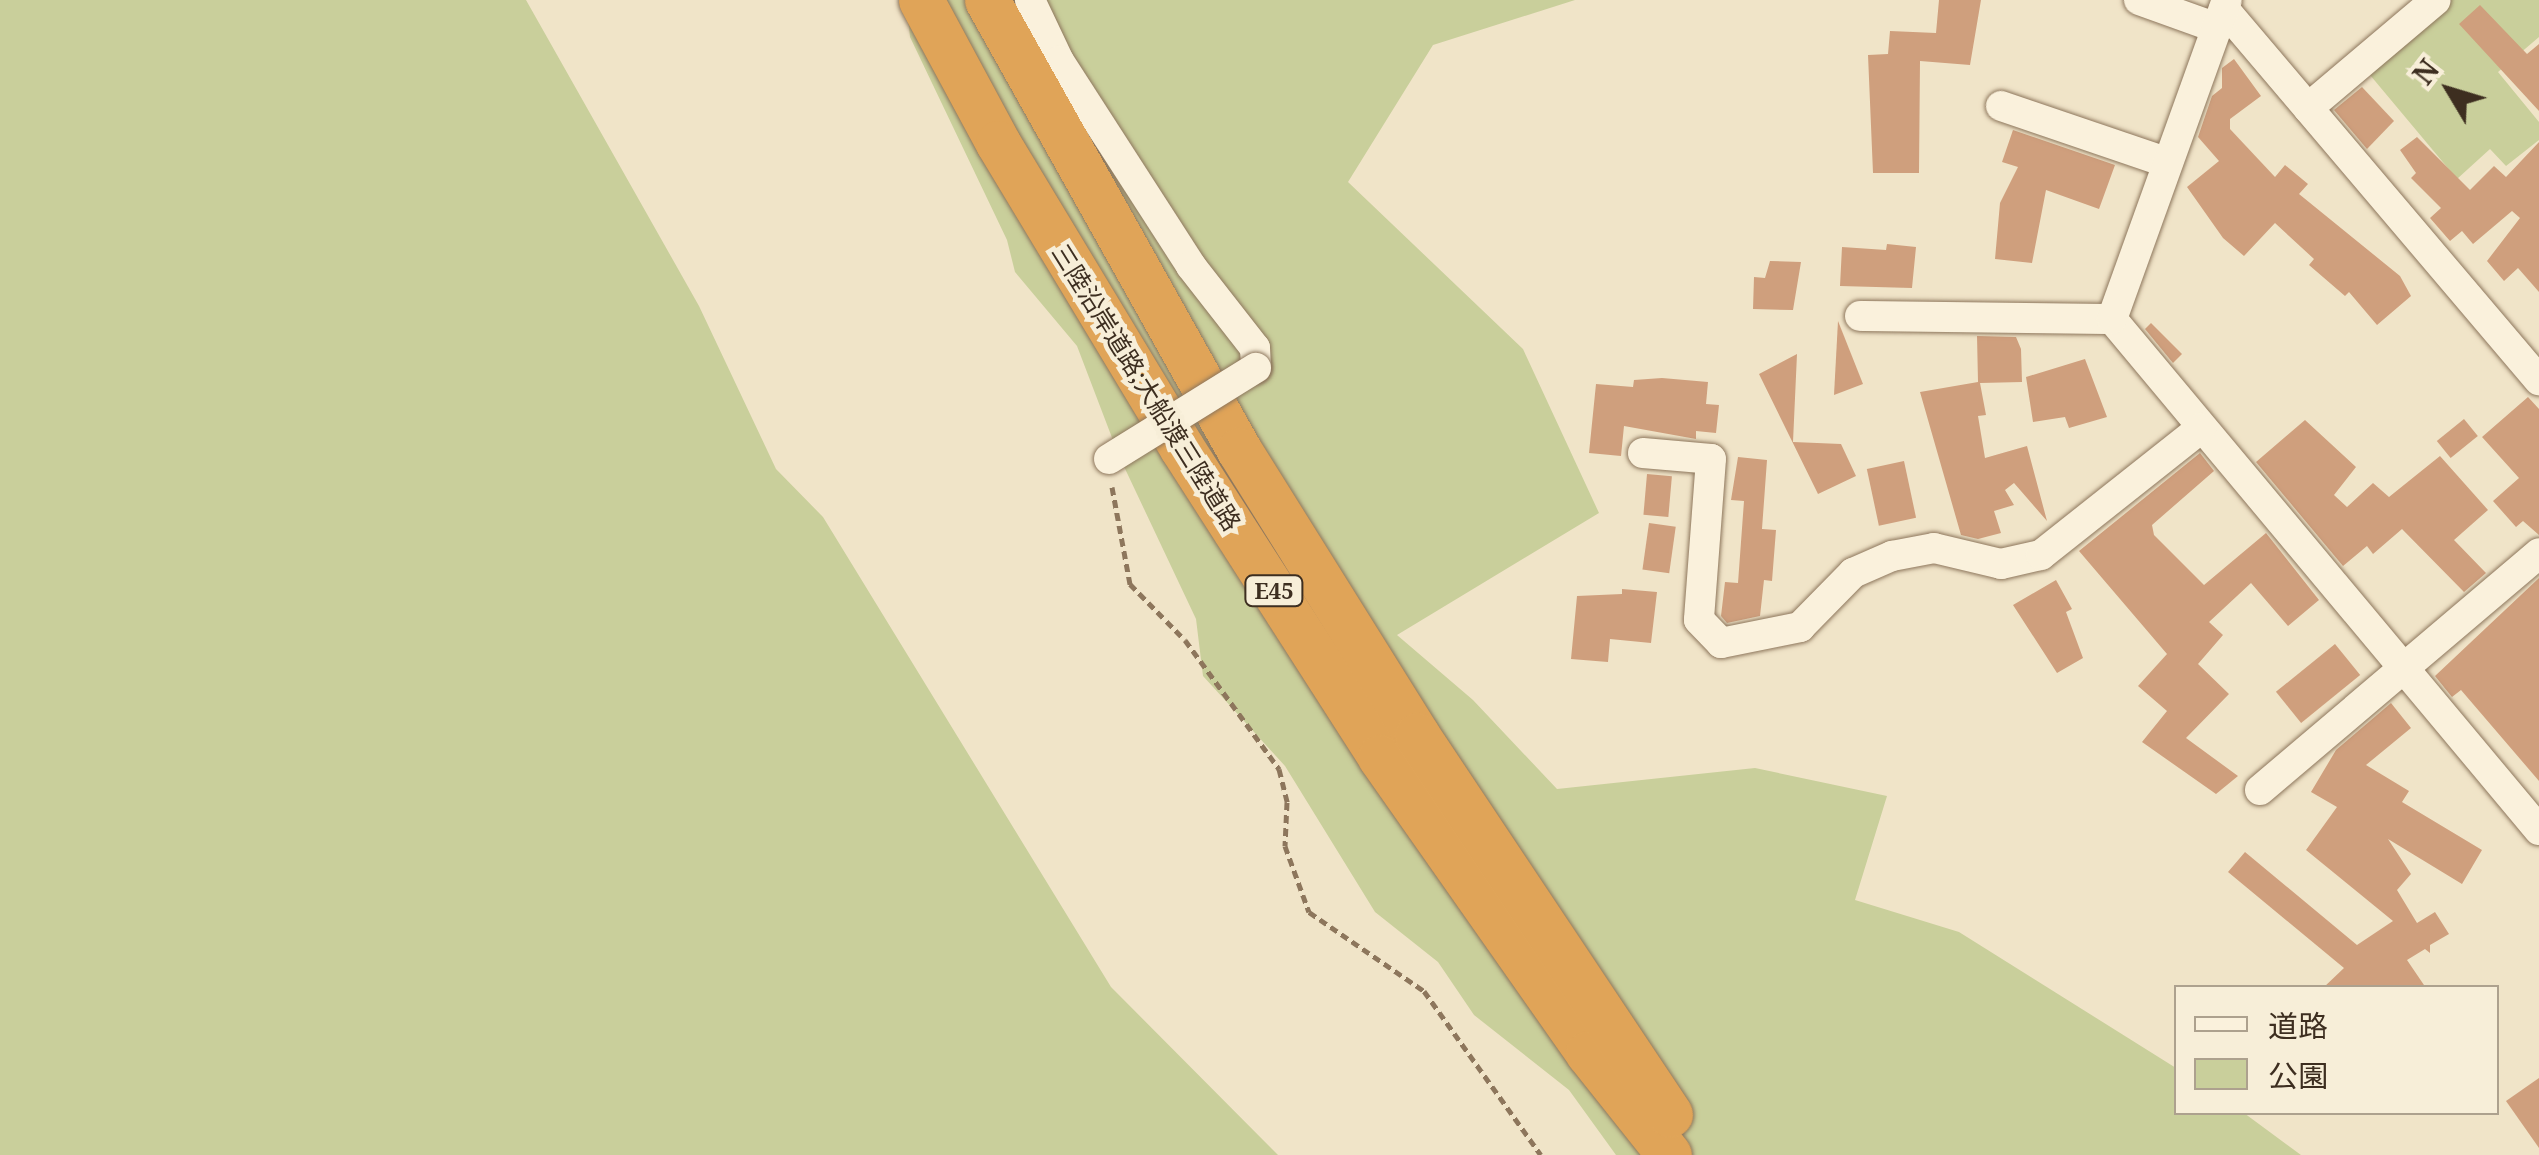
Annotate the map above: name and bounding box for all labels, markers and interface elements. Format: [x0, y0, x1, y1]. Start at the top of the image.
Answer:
north arrow [2399, 40, 2499, 140]
text: N [2404, 51, 2447, 92]
street label: 三陸沿岸道路;大船渡三陸道路 [1046, 238, 1248, 536]
road number: E45 [1244, 574, 1304, 608]
legend [2174, 985, 2499, 1115]
text: 道路 [2268, 1005, 2328, 1046]
text: 公園 [2268, 1055, 2328, 1096]

